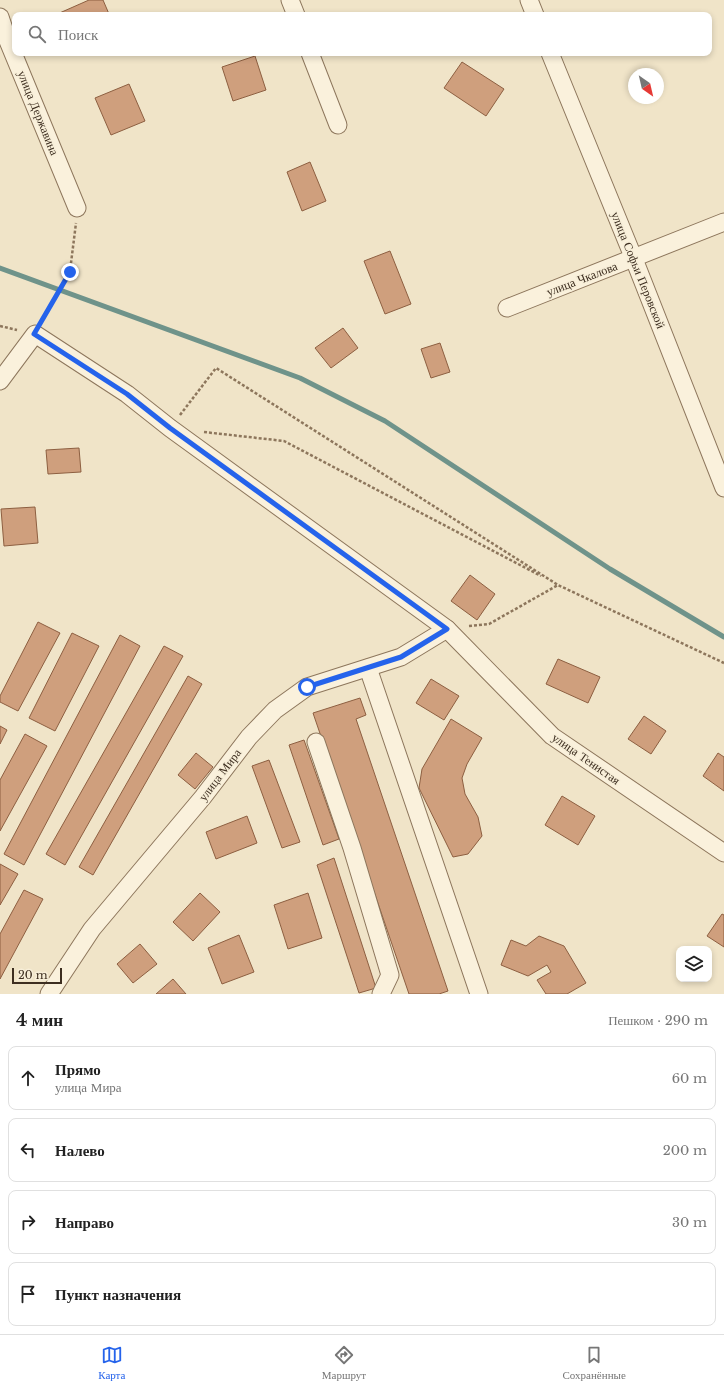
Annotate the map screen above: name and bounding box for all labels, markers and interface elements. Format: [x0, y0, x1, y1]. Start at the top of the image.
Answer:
search box [12, 12, 712, 56]
icon: search [26, 23, 48, 45]
text: Поиск [58, 25, 98, 44]
street label: улица Державина [15, 68, 63, 158]
north arrow [628, 68, 664, 104]
street label: улица Софьи Перовской [608, 209, 669, 331]
street label: улица Чкалова [544, 258, 620, 299]
route end [61, 263, 79, 281]
route start [298, 678, 316, 696]
street label: улица Тенистая [549, 730, 624, 788]
street label: улица Мира [195, 745, 244, 804]
map controls [676, 946, 712, 982]
button: layers [676, 946, 712, 982]
scale bar [12, 966, 62, 985]
text: 20 m [18, 968, 48, 982]
text: 4 мин [16, 1010, 63, 1031]
text: Пешком · 290 m [608, 1012, 708, 1029]
text: Прямо [55, 1060, 101, 1079]
icon: ahead [17, 1067, 39, 1089]
text: 60 m [672, 1070, 707, 1087]
text: улица Мира [55, 1079, 122, 1096]
icon: left [17, 1139, 39, 1161]
text: Налево [55, 1141, 105, 1160]
text: 200 m [663, 1142, 707, 1159]
icon: right [17, 1211, 39, 1233]
text: Направо [55, 1213, 114, 1232]
text: 30 m [672, 1214, 707, 1231]
icon: arrive [17, 1283, 39, 1305]
text: Пункт назначения [55, 1285, 181, 1304]
tab: Карта [98, 1344, 125, 1382]
tab: Маршрут [322, 1344, 366, 1382]
tab: Сохранённые [563, 1344, 626, 1382]

